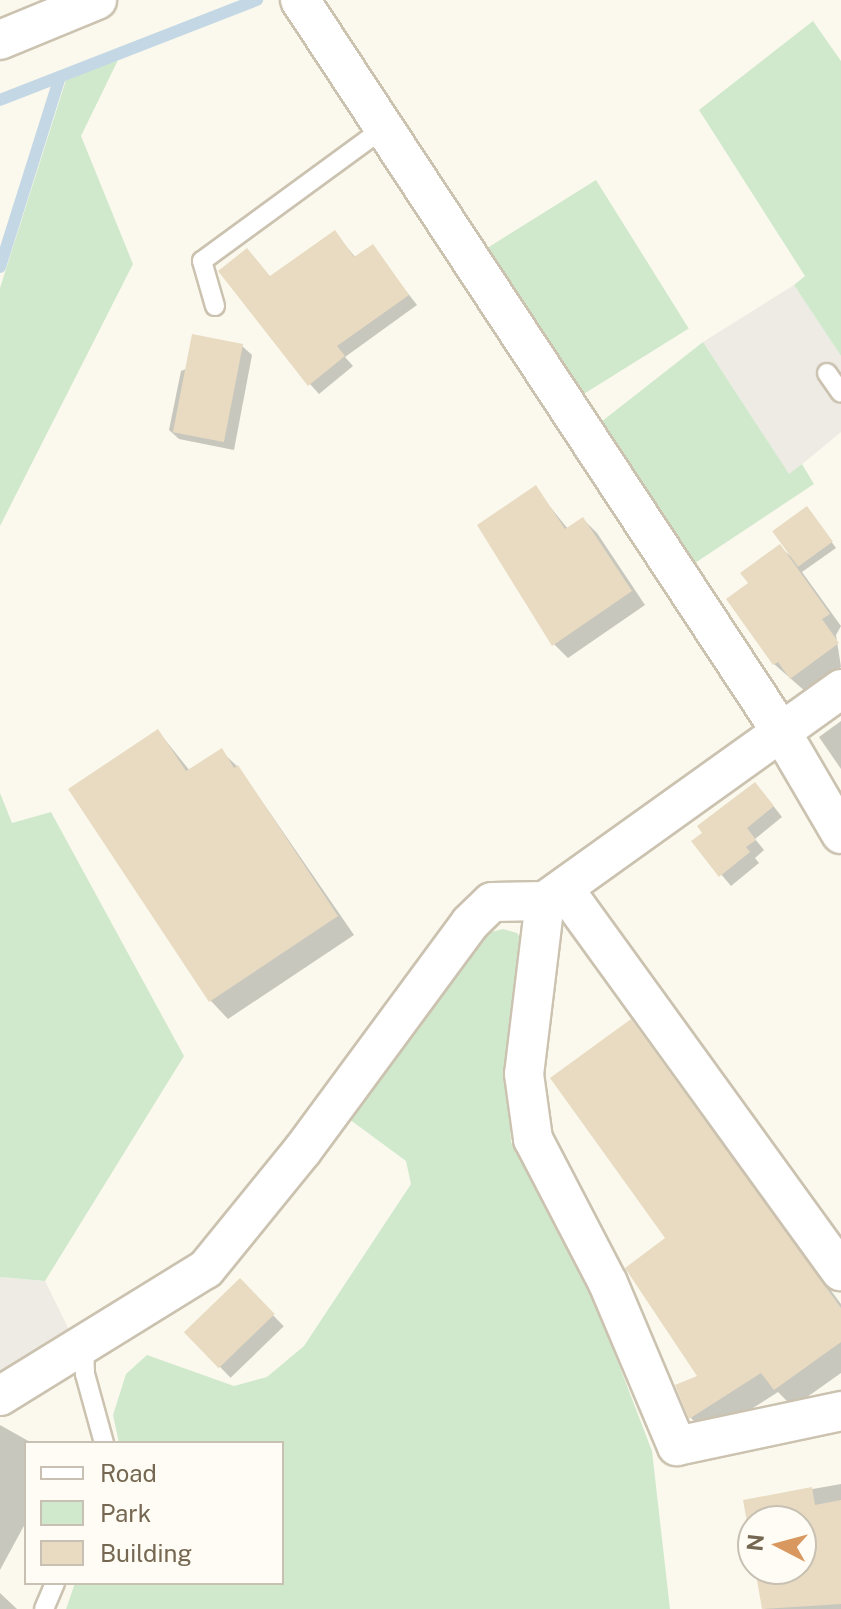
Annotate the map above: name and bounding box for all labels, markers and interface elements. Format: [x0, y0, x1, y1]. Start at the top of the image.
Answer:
legend [24, 1441, 284, 1585]
text: Road [100, 1459, 157, 1487]
text: Park [100, 1499, 151, 1527]
north arrow [737, 1505, 817, 1585]
text: N [741, 1533, 769, 1553]
text: Building [100, 1539, 192, 1567]

